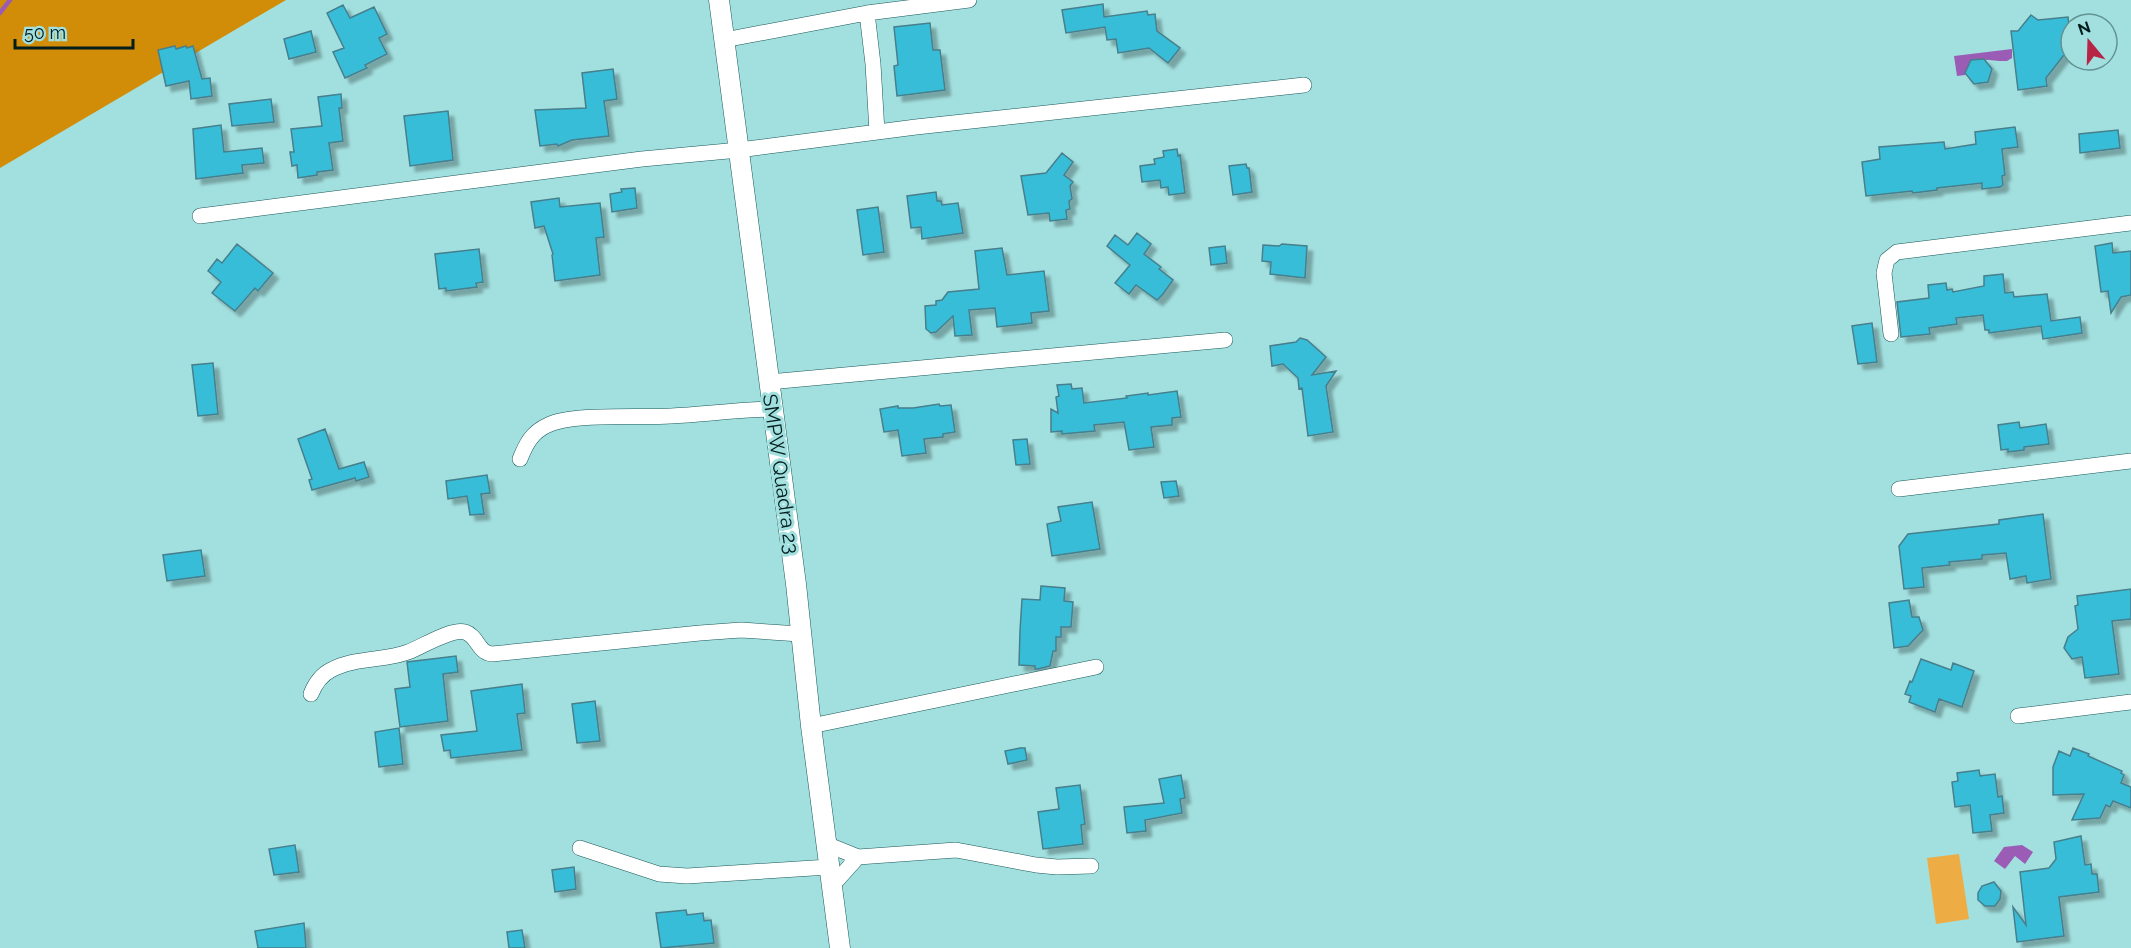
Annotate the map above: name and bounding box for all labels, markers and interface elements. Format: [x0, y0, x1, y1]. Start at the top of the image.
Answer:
scale bar [15, 12, 134, 50]
north arrow [2059, 12, 2119, 72]
text: N [2075, 17, 2093, 39]
text: 50 m [24, 22, 66, 43]
street label: SMPW Quadra 23 [758, 392, 804, 556]

